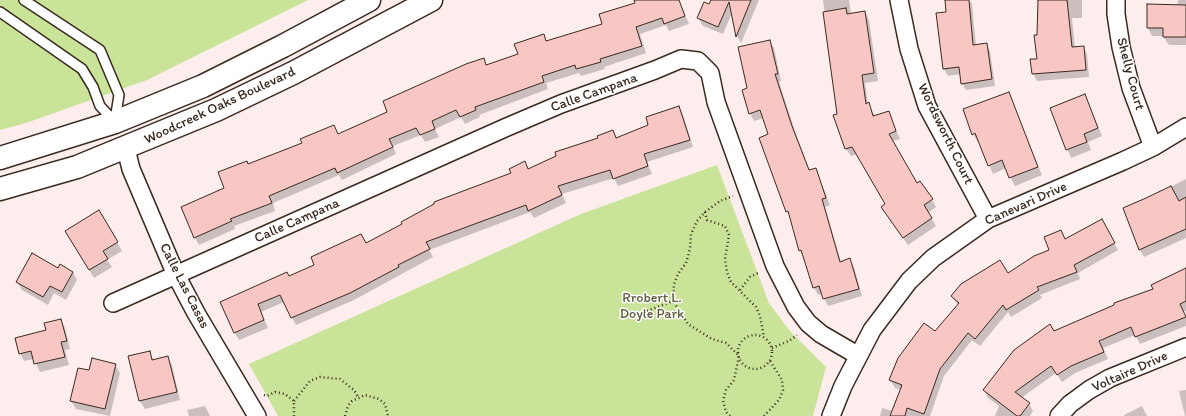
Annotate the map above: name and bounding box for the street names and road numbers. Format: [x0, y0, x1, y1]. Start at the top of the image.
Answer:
street label: Shelly Court [1112, 36, 1148, 112]
street label: Woodcreek Oaks Boulevard [142, 64, 298, 148]
street label: Calle Campana [548, 70, 640, 116]
street label: Wordsworth Court [913, 81, 977, 187]
street label: Canevari Drive [982, 178, 1070, 230]
street label: Calle Campana [252, 195, 342, 247]
street label: Calle Las Casas [155, 241, 213, 331]
street label: Voltaire Drive [1089, 348, 1171, 396]

